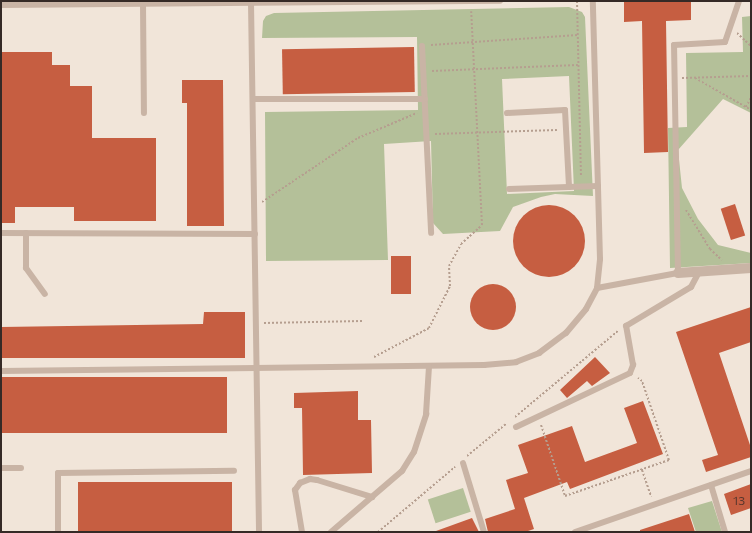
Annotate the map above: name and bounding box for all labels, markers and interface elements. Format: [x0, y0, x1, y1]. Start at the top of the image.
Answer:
house number: 13 [733, 494, 745, 508]

